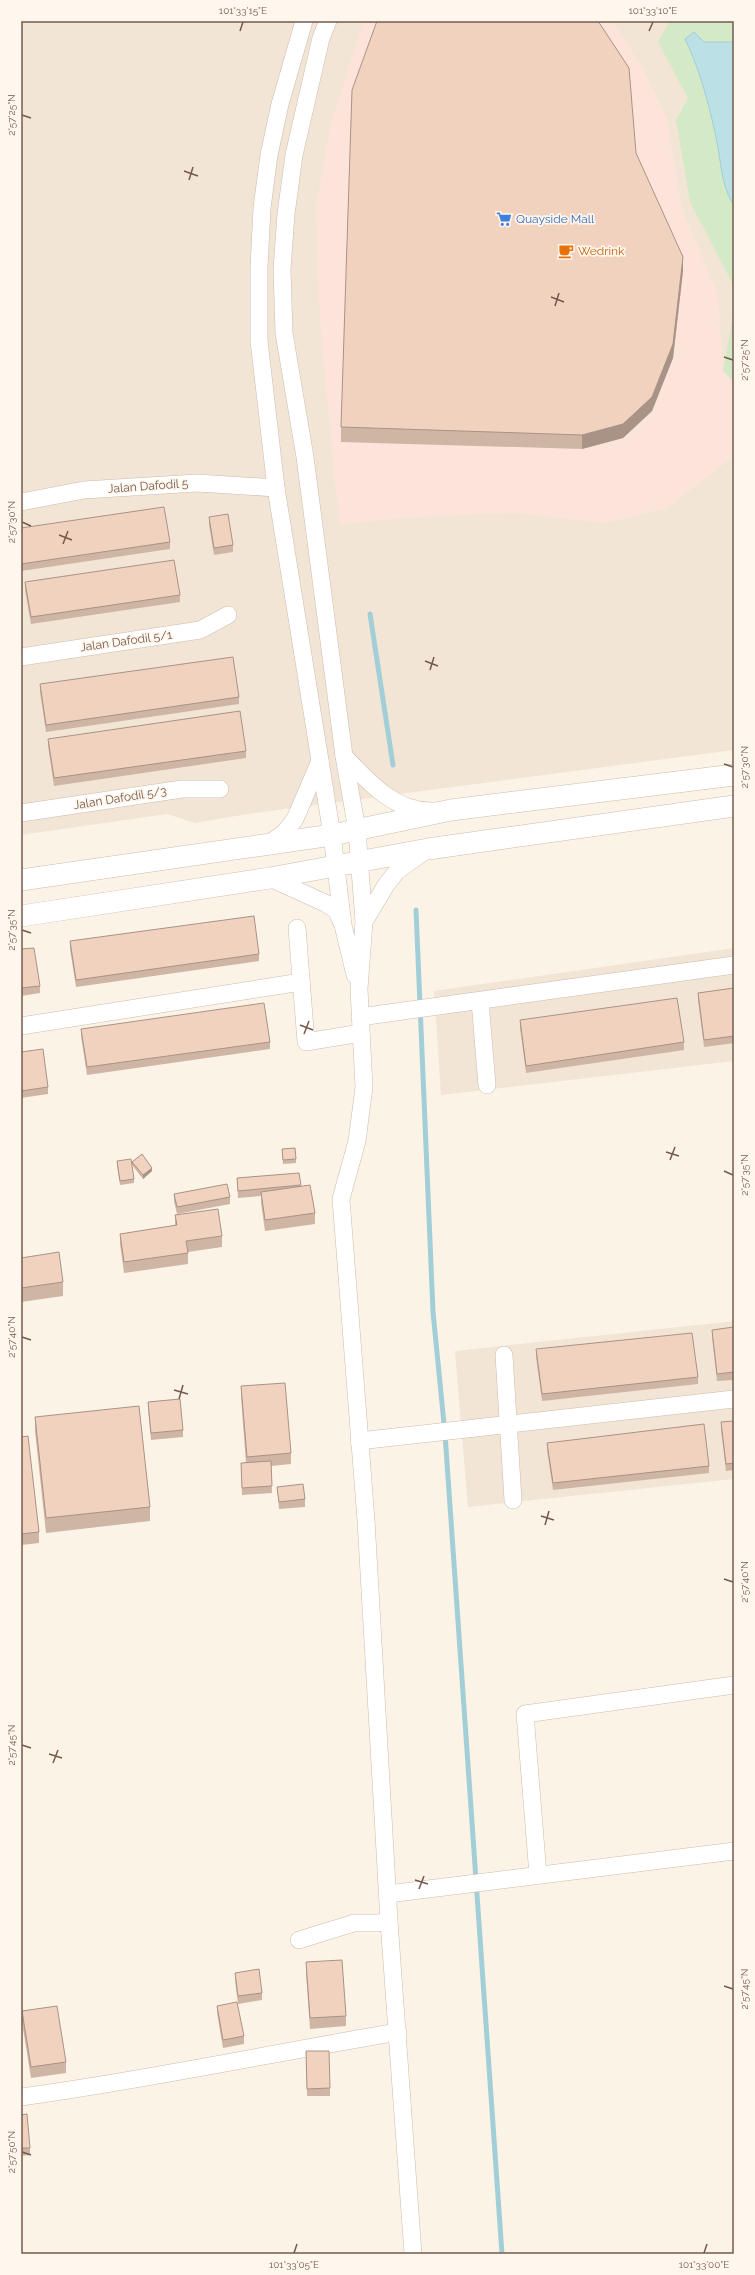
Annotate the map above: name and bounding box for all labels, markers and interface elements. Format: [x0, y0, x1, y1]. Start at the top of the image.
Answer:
text: 101°33'15"E [219, 5, 267, 16]
text: 101°33'10"E [629, 5, 677, 16]
text: 2°57'25"N [6, 94, 17, 136]
supermarket icon: Quayside Mall [495, 210, 513, 228]
place label: Quayside Mall [516, 212, 595, 226]
cafe icon: Wedrink [557, 242, 575, 260]
place label: Wedrink [578, 244, 625, 258]
text: 2°57'25"N [739, 339, 750, 381]
street label: Jalan Dafodil 5 [107, 476, 189, 496]
text: 2°57'30"N [6, 501, 17, 543]
street label: Jalan Dafodil 5/1 [79, 628, 173, 654]
text: 2°57'30"N [739, 746, 750, 788]
street label: Jalan Dafodil 5/3 [73, 784, 167, 812]
text: 2°57'35"N [6, 909, 17, 951]
text: 2°57'35"N [739, 1154, 750, 1196]
text: 2°57'40"N [6, 1316, 17, 1358]
text: 2°57'40"N [739, 1561, 750, 1603]
text: 2°57'45"N [6, 1724, 17, 1766]
text: 2°57'45"N [739, 1968, 750, 2010]
text: 2°57'50"N [6, 2131, 17, 2173]
text: 101°33'05"E [269, 2259, 319, 2270]
text: 101°33'00"E [679, 2259, 729, 2270]

